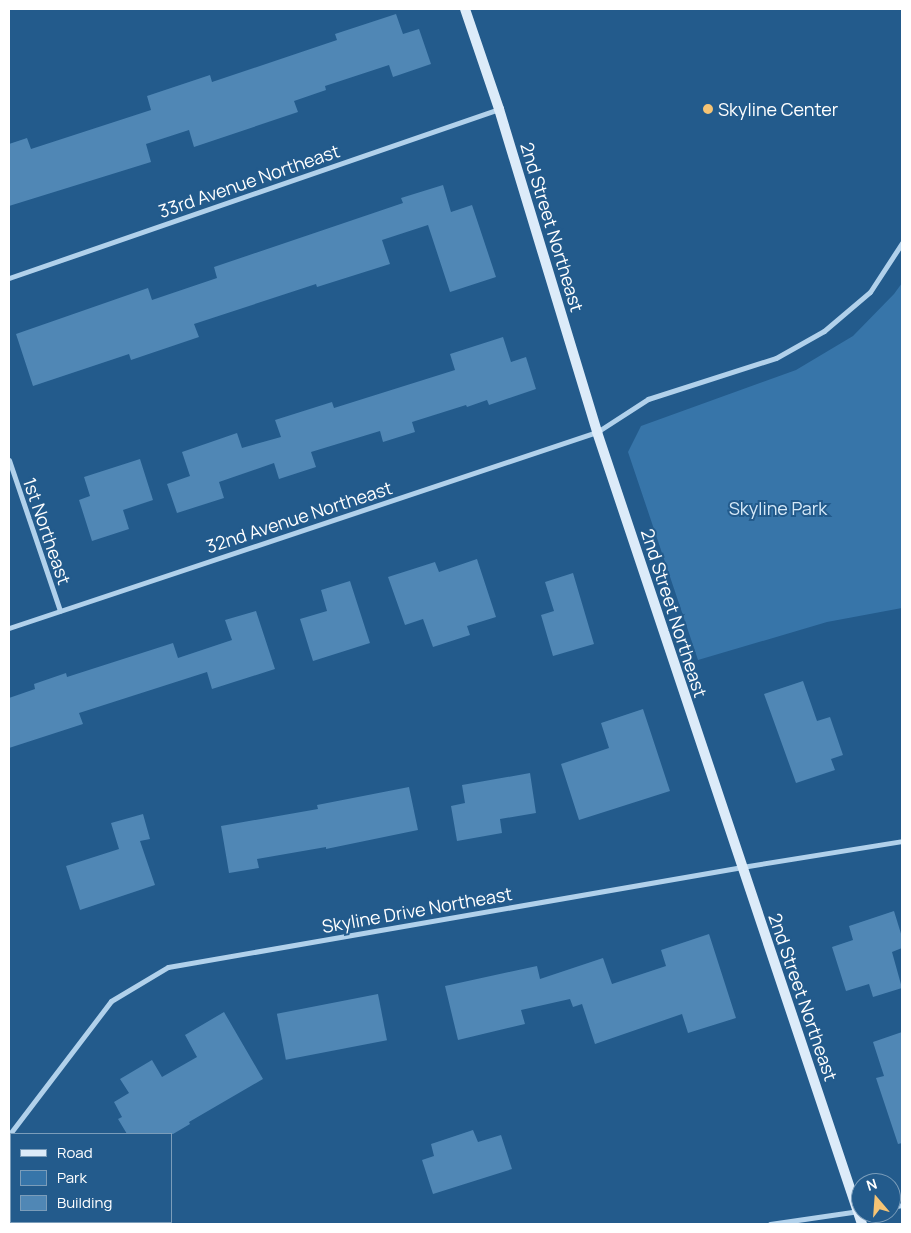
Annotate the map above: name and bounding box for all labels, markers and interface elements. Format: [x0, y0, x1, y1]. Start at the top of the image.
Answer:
place label: Skyline Center [718, 98, 838, 120]
marker: Skyline Center [702, 103, 714, 115]
street label: 33rd Avenue Northeast [156, 140, 342, 222]
street label: 2nd Street Northeast [516, 140, 588, 314]
street label: 1st Northeast [19, 475, 75, 587]
street label: 32nd Avenue Northeast [203, 477, 395, 557]
park label: Skyline Park [729, 497, 827, 519]
street label: 2nd Street Northeast [637, 526, 711, 700]
street label: Skyline Drive Northeast [320, 883, 514, 937]
street label: 2nd Street Northeast [764, 910, 842, 1084]
legend [10, 1133, 172, 1223]
text: Road [57, 1142, 93, 1163]
text: Park [57, 1167, 87, 1188]
north arrow [851, 1173, 901, 1223]
text: N [864, 1174, 879, 1195]
text: Building [57, 1192, 112, 1213]

